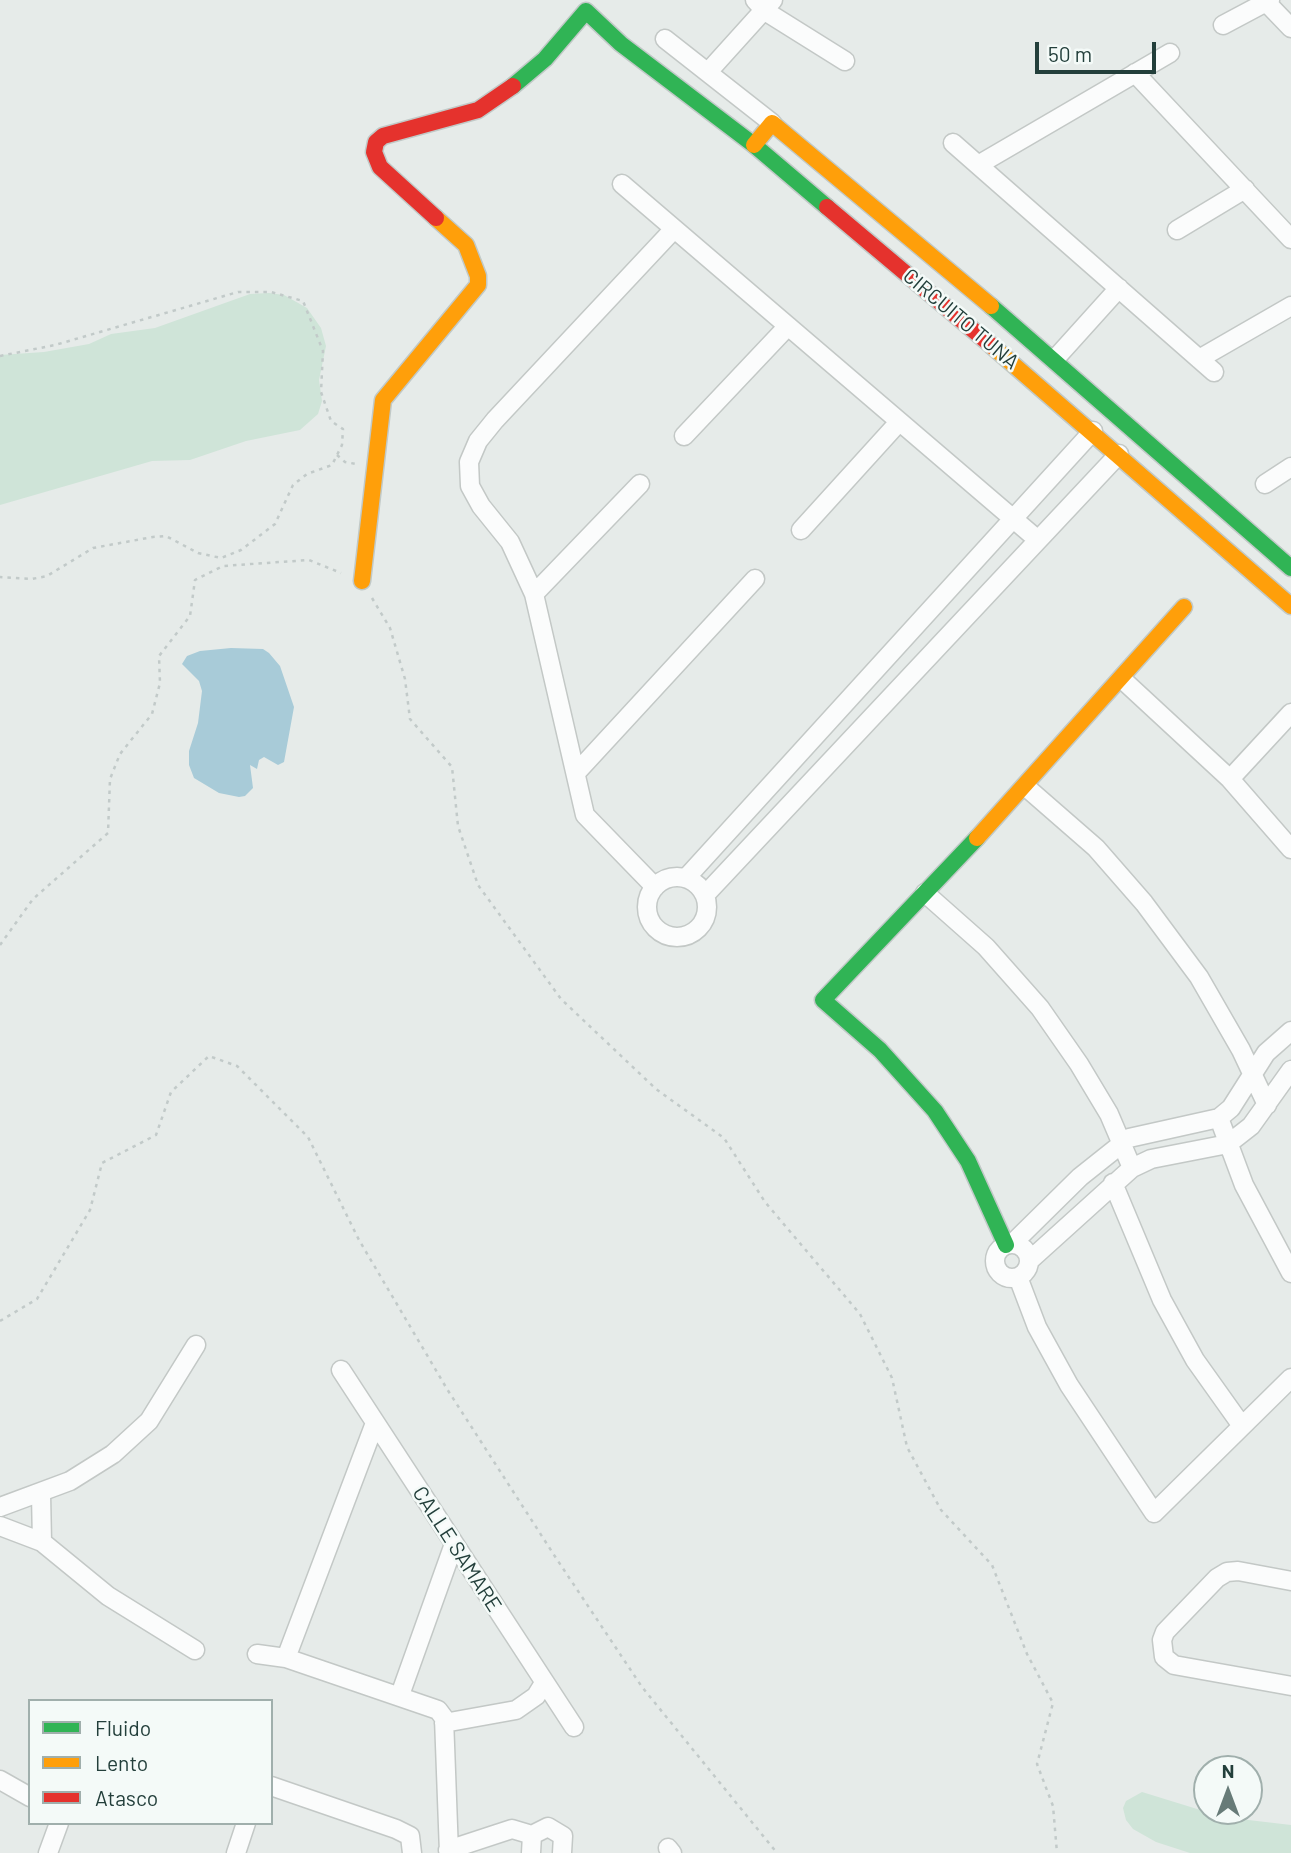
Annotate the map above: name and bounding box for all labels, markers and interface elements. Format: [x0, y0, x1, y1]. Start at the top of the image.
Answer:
scale bar [1039, 28, 1160, 72]
text: 50 m [1048, 41, 1092, 66]
street label: CIRCUITO TUNA [898, 263, 1024, 375]
street label: CALLE SAMARE [407, 1482, 507, 1616]
legend [28, 1699, 273, 1825]
text: Fluido [95, 1715, 151, 1740]
text: Lento [95, 1750, 148, 1775]
north arrow [1193, 1755, 1263, 1825]
text: N [1222, 1759, 1234, 1782]
text: Atasco [95, 1785, 158, 1810]

